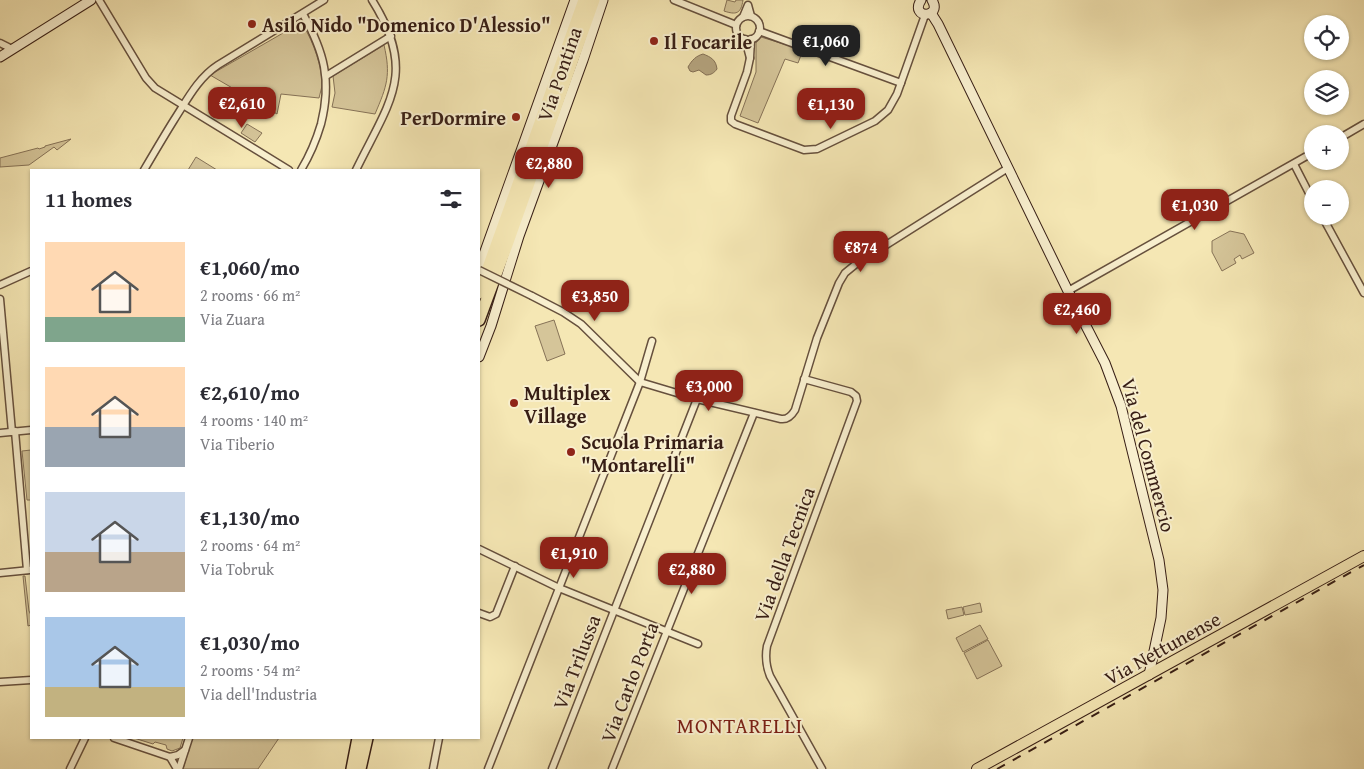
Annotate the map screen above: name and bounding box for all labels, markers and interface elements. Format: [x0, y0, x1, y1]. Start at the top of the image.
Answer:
place label: Asilo Nido "Domenico D'Alessio" [262, 10, 551, 39]
map controls [1304, 15, 1349, 225]
button: locate [1304, 15, 1349, 60]
marker: Asilo Nido "Domenico D'Alessio" [246, 18, 258, 30]
street label: Via Pontina [529, 22, 589, 125]
pin: €1,060 [785, 24, 867, 67]
place label: Il Focarile [664, 27, 753, 56]
text: €1,060 [803, 29, 849, 53]
marker: Il Focarile [648, 35, 660, 47]
button: layers [1304, 70, 1349, 115]
pin: €2,610 [201, 86, 283, 129]
pin: €1,130 [790, 88, 872, 130]
text: €2,610 [219, 91, 265, 115]
text: €1,130 [808, 92, 854, 116]
place label: PerDormire [400, 103, 506, 132]
marker: PerDormire [510, 111, 522, 123]
button: + [1304, 125, 1349, 170]
pin: €2,880 [508, 146, 590, 189]
text: €2,880 [526, 151, 572, 175]
button: − [1304, 180, 1349, 225]
text: 11 homes [45, 184, 132, 215]
icon: filters [437, 185, 465, 213]
pin: €1,030 [1154, 188, 1236, 231]
text: €1,030 [1172, 193, 1218, 217]
pin: €874 [831, 230, 891, 273]
text: €874 [844, 235, 878, 259]
text: €1,060/mo [200, 252, 300, 283]
icon: home [85, 262, 145, 322]
pin: €3,850 [554, 280, 636, 322]
text: 2 rooms · 66 m² [200, 283, 300, 307]
text: €3,850 [572, 284, 618, 308]
pin: €2,460 [1036, 292, 1118, 335]
text: €2,460 [1054, 297, 1100, 321]
text: Via Zuara [200, 307, 265, 331]
pin: €3,000 [668, 370, 750, 412]
text: €3,000 [686, 374, 732, 398]
street label: Via del Commercio [1114, 375, 1184, 535]
text: €2,610/mo [200, 377, 300, 408]
place label: Multiplex Village [524, 378, 611, 430]
icon: home [85, 387, 145, 447]
marker: Multiplex Village [508, 397, 520, 409]
text: 4 rooms · 140 m² [200, 408, 308, 432]
place label: Scuola Primaria "Montarelli" [581, 427, 725, 479]
text: Via Tiberio [200, 432, 275, 456]
marker: Scuola Primaria "Montarelli" [565, 446, 577, 458]
street label: Via della Tecnica [746, 482, 822, 625]
text: €1,130/mo [200, 502, 300, 533]
icon: home [85, 512, 145, 572]
text: 2 rooms · 64 m² [200, 533, 300, 557]
pin: €1,910 [533, 536, 615, 579]
text: €1,910 [551, 541, 597, 565]
pin: €2,880 [651, 552, 733, 595]
text: Via Tobruk [200, 557, 274, 581]
text: €2,880 [669, 557, 715, 581]
street label: Via Nettunense [1098, 604, 1226, 692]
street label: Via Trilussa [545, 610, 608, 714]
street label: Via Carlo Porta [593, 617, 666, 747]
text: €1,030/mo [200, 627, 300, 658]
icon: home [85, 637, 145, 697]
text: 2 rooms · 54 m² [200, 658, 300, 682]
text: Via dell'Industria [200, 682, 317, 706]
district label: MONTARELLI [677, 710, 803, 741]

